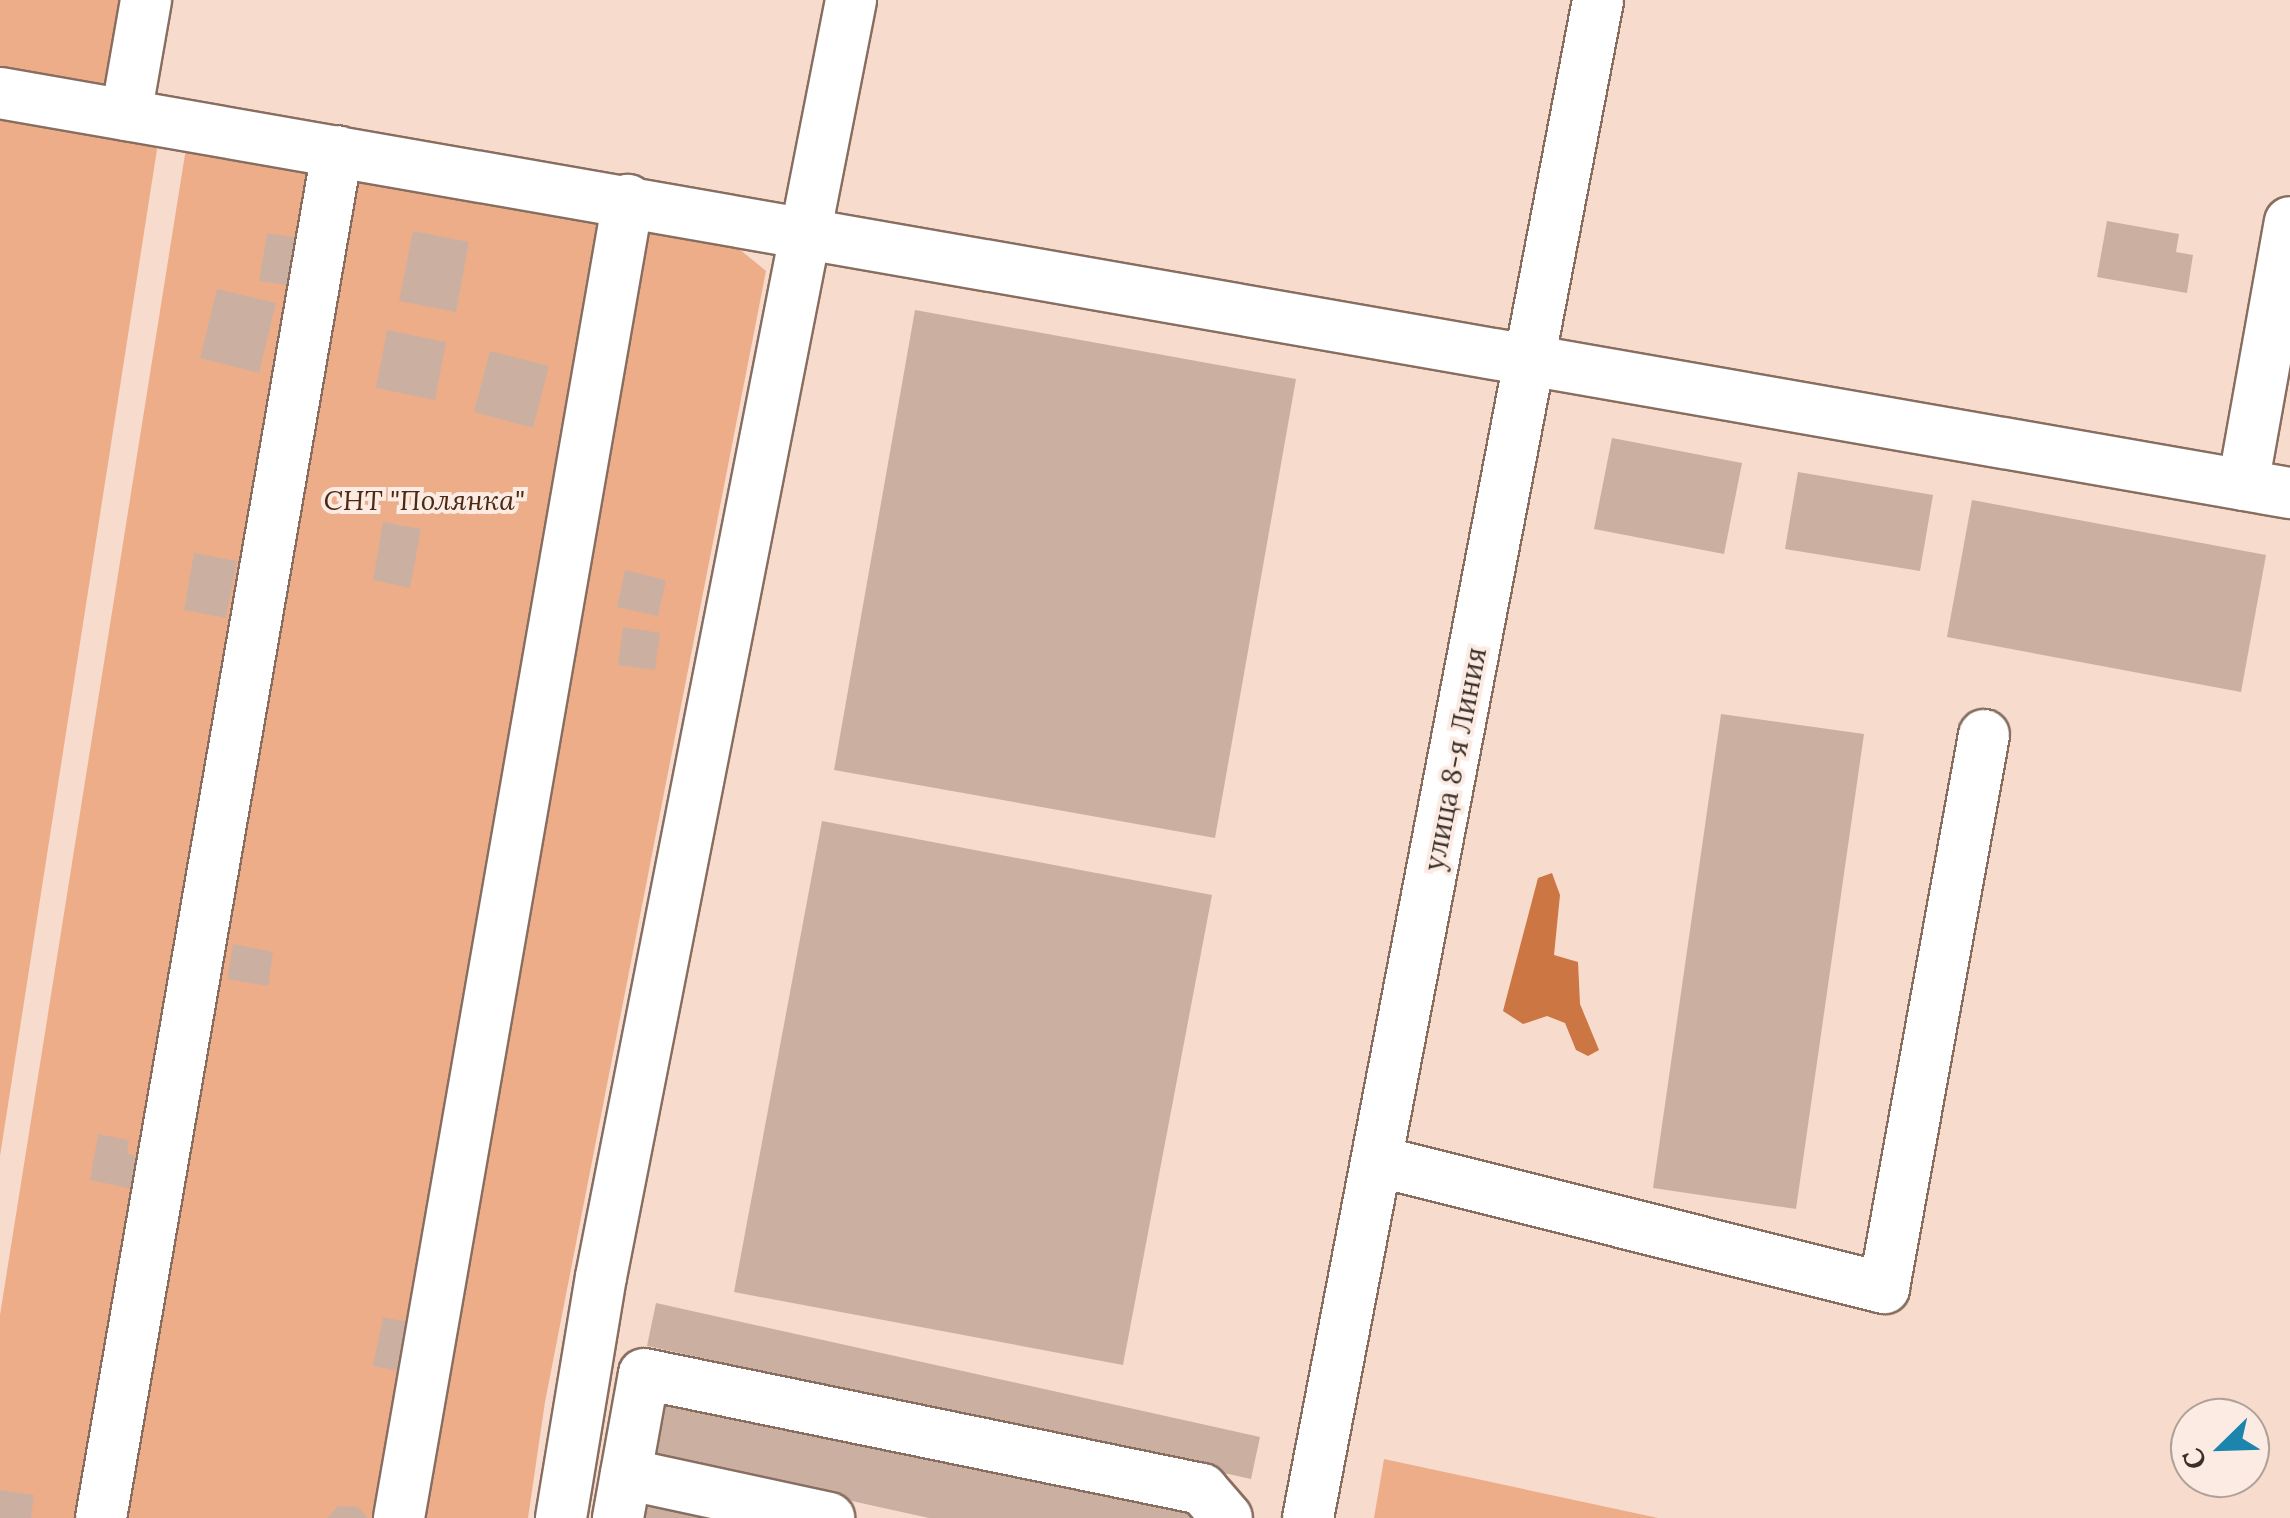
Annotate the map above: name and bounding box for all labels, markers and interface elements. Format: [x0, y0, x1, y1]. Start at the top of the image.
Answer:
park label: СНТ "Полянка" [324, 483, 524, 517]
street label: улица 8-я Линия [1417, 644, 1493, 874]
north arrow [2170, 1398, 2270, 1498]
text: С [2174, 1443, 2215, 1475]

